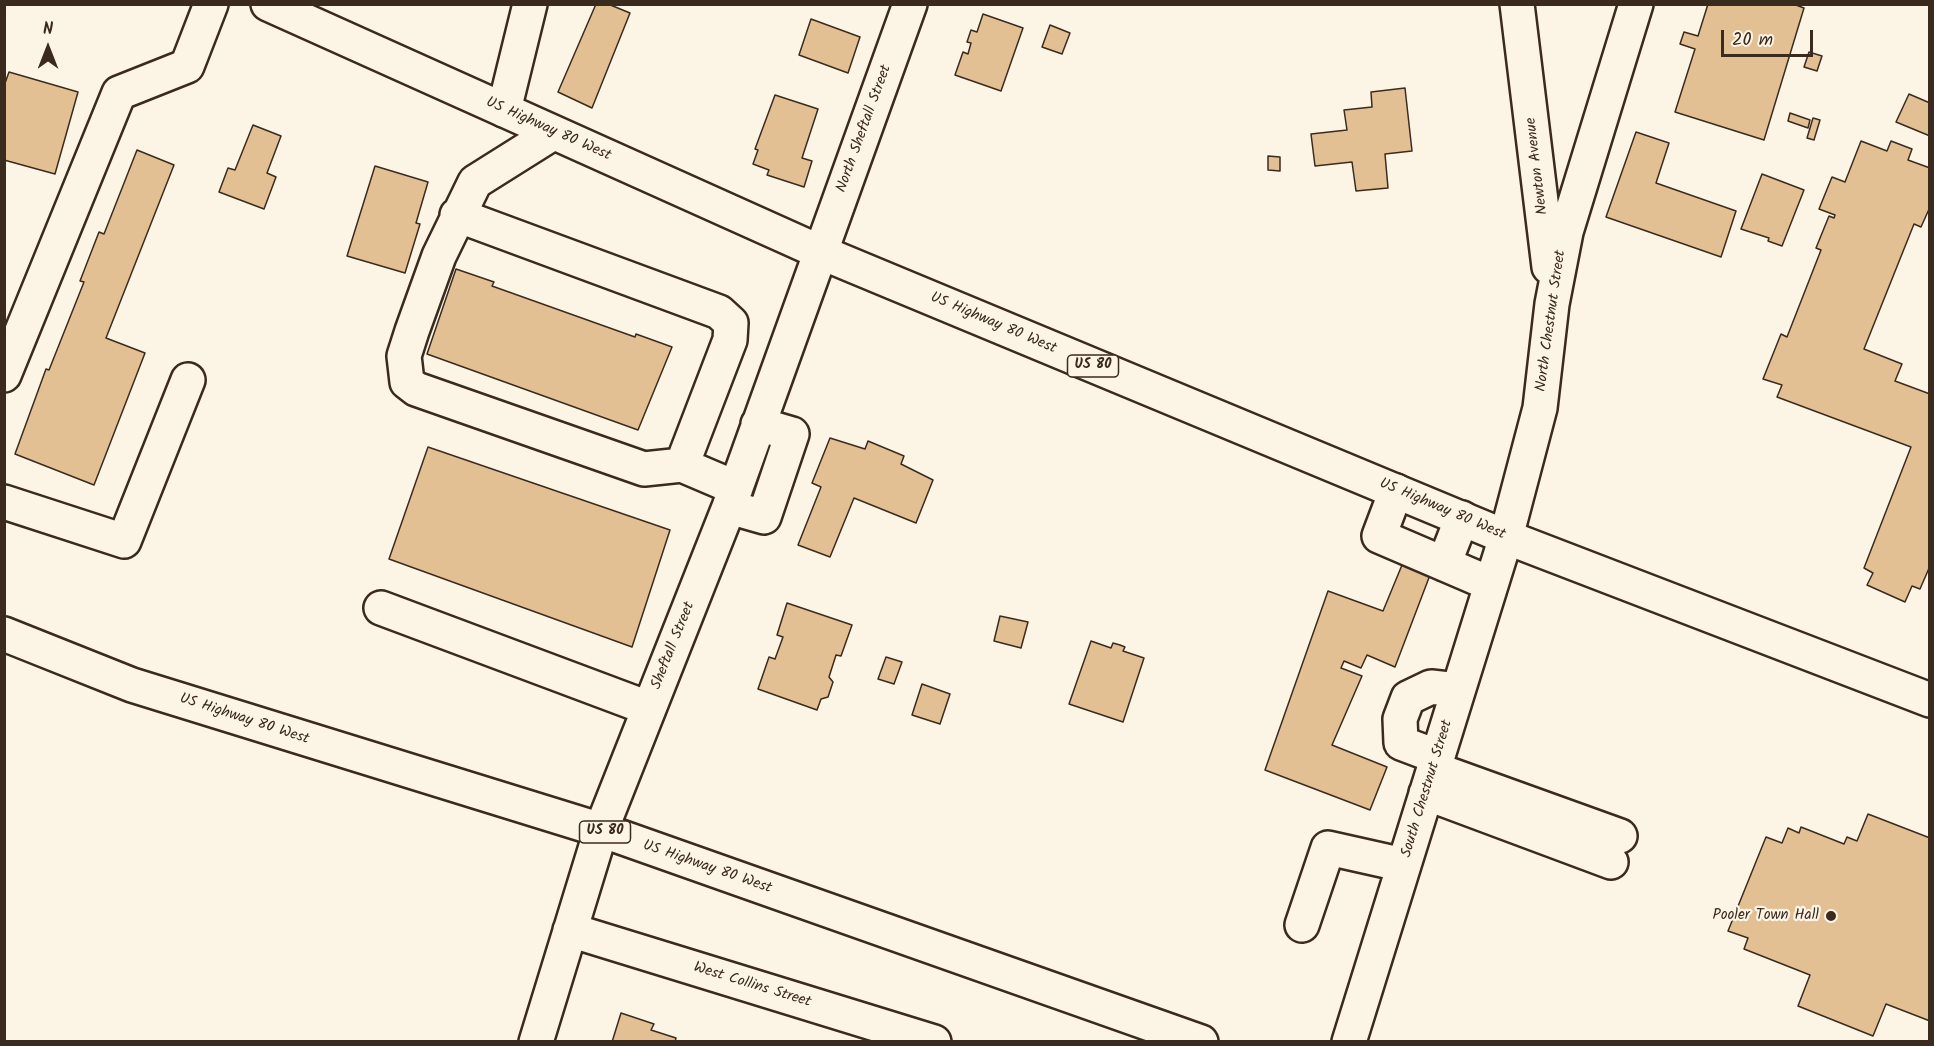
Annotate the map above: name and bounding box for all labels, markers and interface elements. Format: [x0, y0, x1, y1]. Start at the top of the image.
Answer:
text: N [43, 17, 53, 42]
north arrow [18, 18, 78, 78]
scale bar [1724, 18, 1816, 56]
text: 20 m [1732, 26, 1773, 55]
street label: North Sheftall Street [834, 63, 896, 195]
street label: US Highway 80 West [483, 94, 613, 166]
street label: Newton Avenue [1523, 116, 1553, 216]
street label: North Chestnut Street [1533, 249, 1571, 393]
street label: US Highway 80 West [927, 289, 1059, 359]
road number: US 80 [1068, 355, 1118, 377]
street label: US Highway 80 West [1376, 475, 1508, 545]
street label: Sheftall Street [648, 600, 700, 692]
street label: US Highway 80 West [177, 691, 311, 749]
street label: South Chestnut Street [1399, 718, 1457, 860]
road number: US 80 [580, 821, 630, 843]
street label: US Highway 80 West [640, 837, 774, 899]
place label: Pooler Town Hall [1713, 907, 1819, 925]
marker: Pooler Town Hall [1824, 909, 1838, 923]
street label: West Collins Street [691, 960, 813, 1012]

